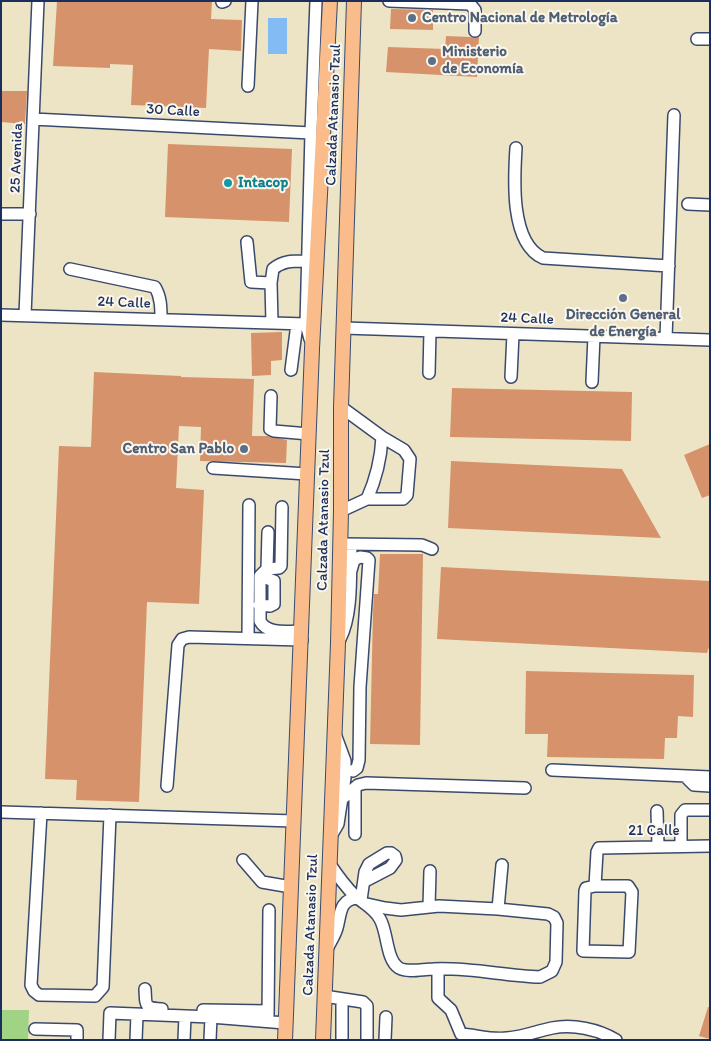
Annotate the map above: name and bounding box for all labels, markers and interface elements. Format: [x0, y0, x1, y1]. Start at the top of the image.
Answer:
place label: Centro Nacional de Metrología [422, 9, 618, 27]
marker: Centro Nacional de Metrología [406, 12, 418, 24]
place label: Ministerio de Economía [442, 43, 524, 78]
street label: Calzada Atanasio Tzul [323, 44, 345, 186]
marker: Ministerio de Economía [426, 55, 438, 67]
street label: 30 Calle [146, 101, 200, 121]
street label: 25 Avenida [7, 123, 27, 193]
place label: Intacop [238, 174, 288, 192]
marker: Intacop [222, 177, 234, 189]
marker: Dirección General de Energía [617, 292, 629, 304]
street label: 24 Calle [97, 293, 151, 313]
place label: Dirección General de Energía [566, 306, 680, 341]
street label: 24 Calle [500, 309, 554, 329]
place label: Centro San Pablo [123, 440, 234, 458]
marker: Centro San Pablo [238, 443, 250, 455]
street label: Calzada Atanasio Tzul [314, 449, 334, 591]
street label: 21 Calle [628, 822, 680, 840]
street label: Calzada Atanasio Tzul [300, 854, 322, 996]

